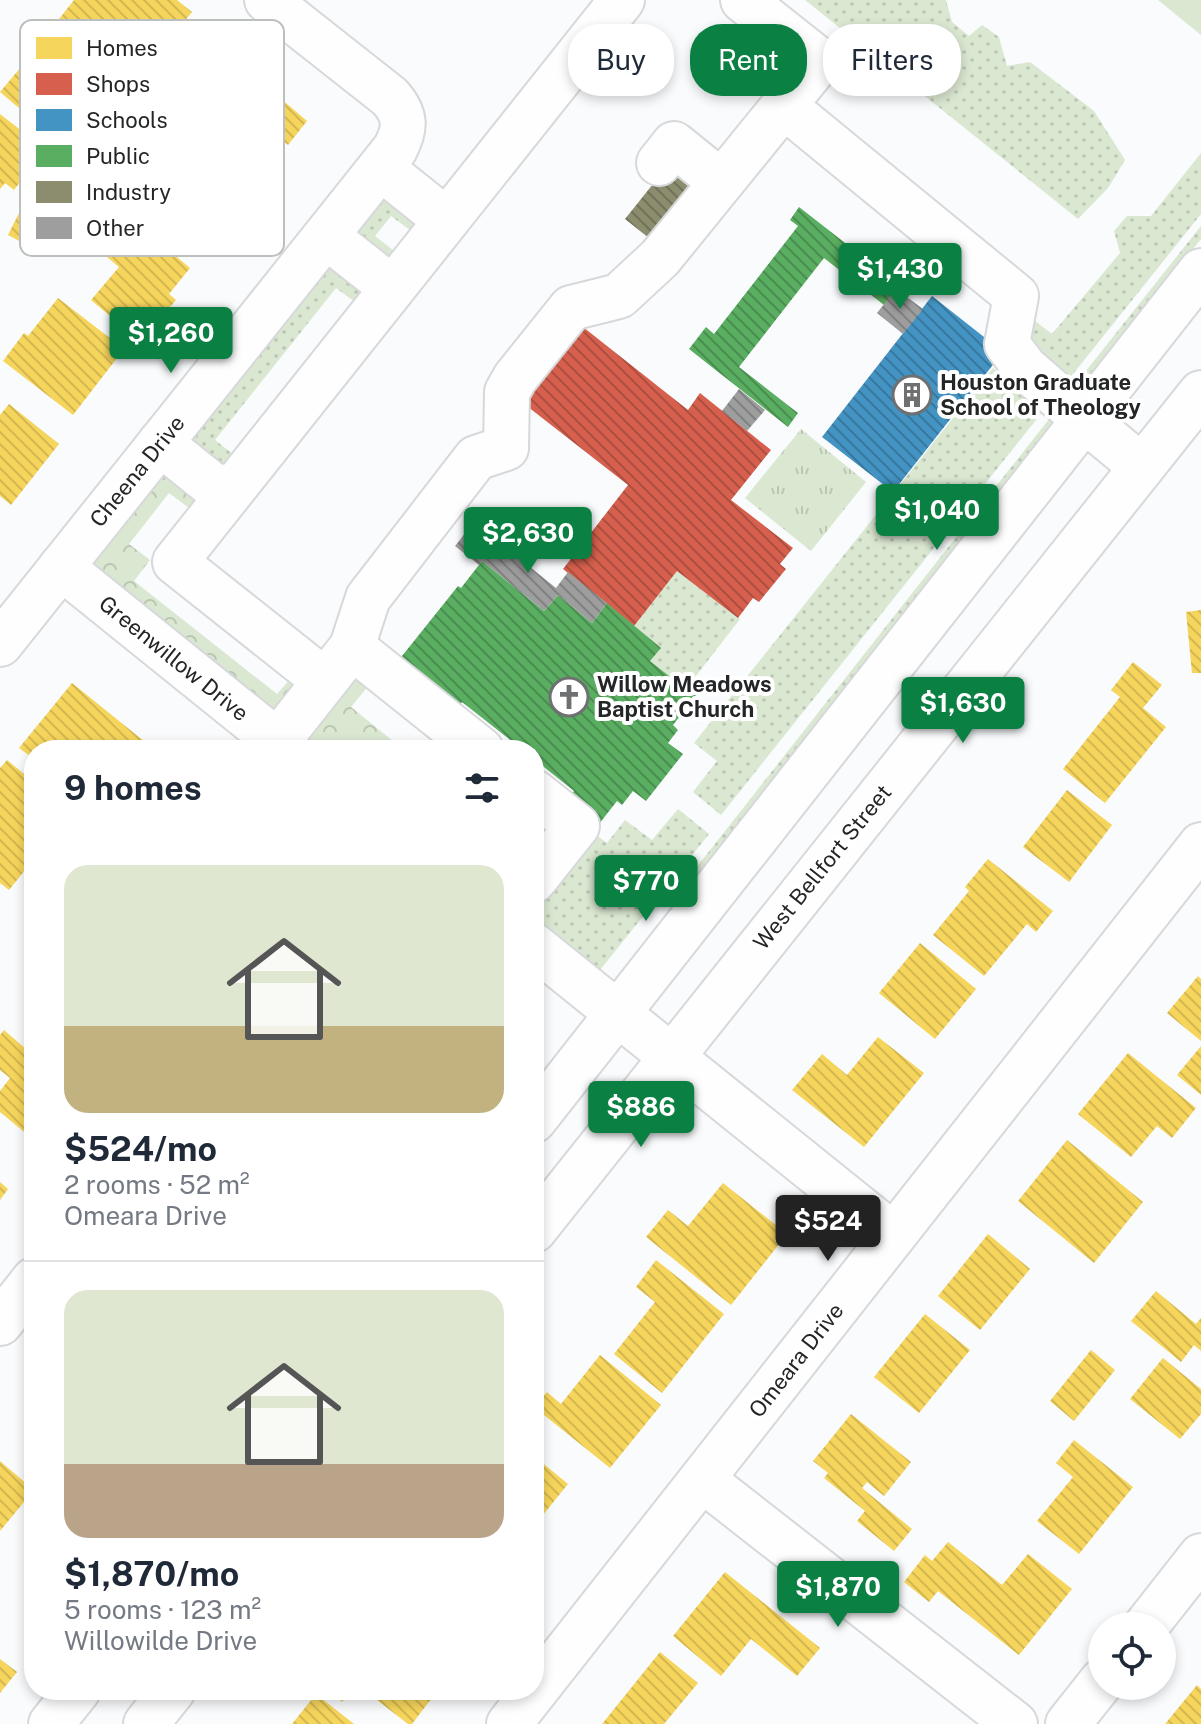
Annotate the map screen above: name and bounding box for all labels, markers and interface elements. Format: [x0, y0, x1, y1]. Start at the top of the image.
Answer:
legend [20, 20, 284, 256]
chip: Buy [568, 24, 674, 96]
chip: Rent [690, 24, 807, 96]
chip: Filters [823, 24, 961, 96]
text: Homes [86, 35, 158, 61]
text: Shops [86, 71, 150, 97]
text: Schools [86, 107, 168, 133]
text: Public [86, 143, 150, 169]
text: Industry [86, 179, 171, 205]
text: Other [86, 215, 144, 241]
pin: $1,430 [835, 243, 965, 311]
text: $1,430 [857, 253, 943, 284]
pin: $1,260 [106, 307, 236, 375]
text: $1,260 [128, 317, 214, 348]
place label: Houston Graduate School of Theology [940, 369, 1142, 420]
building icon: Houston Graduate School of Theology [891, 374, 933, 416]
street label: Cheena Drive [84, 410, 190, 532]
pin: $1,040 [872, 484, 1002, 552]
text: $1,040 [894, 494, 980, 525]
pin: $2,630 [463, 507, 593, 575]
text: $2,630 [482, 517, 574, 548]
street label: Greenwillow Drive [94, 590, 254, 726]
place label: Willow Meadows Baptist Church [597, 671, 772, 722]
church icon: Willow Meadows Baptist Church [548, 676, 590, 718]
pin: $1,630 [898, 677, 1028, 745]
text: $1,630 [919, 687, 1007, 718]
icon: filters [460, 766, 504, 810]
text: 9 homes [64, 768, 202, 808]
street label: West Bellfort Street [748, 779, 896, 955]
pin: $770 [599, 855, 693, 923]
text: $770 [613, 865, 679, 896]
icon: home [212, 917, 356, 1061]
pin: $886 [594, 1081, 688, 1149]
text: $886 [606, 1091, 676, 1122]
text: $524/mo [64, 1129, 217, 1169]
text: 2 rooms · 52 m² [64, 1169, 250, 1200]
pin: $524 [781, 1195, 875, 1263]
text: Omeara Drive [64, 1200, 227, 1231]
text: $524 [794, 1205, 862, 1236]
street label: Omeara Drive [743, 1298, 849, 1422]
icon: home [212, 1342, 356, 1486]
text: $1,870/mo [64, 1554, 239, 1594]
pin: $1,870 [773, 1561, 903, 1629]
text: $1,870 [795, 1571, 881, 1602]
text: 5 rooms · 123 m² [64, 1594, 261, 1625]
map controls [1088, 1612, 1176, 1700]
button: locate [1088, 1612, 1176, 1700]
text: Willowilde Drive [64, 1625, 257, 1656]

